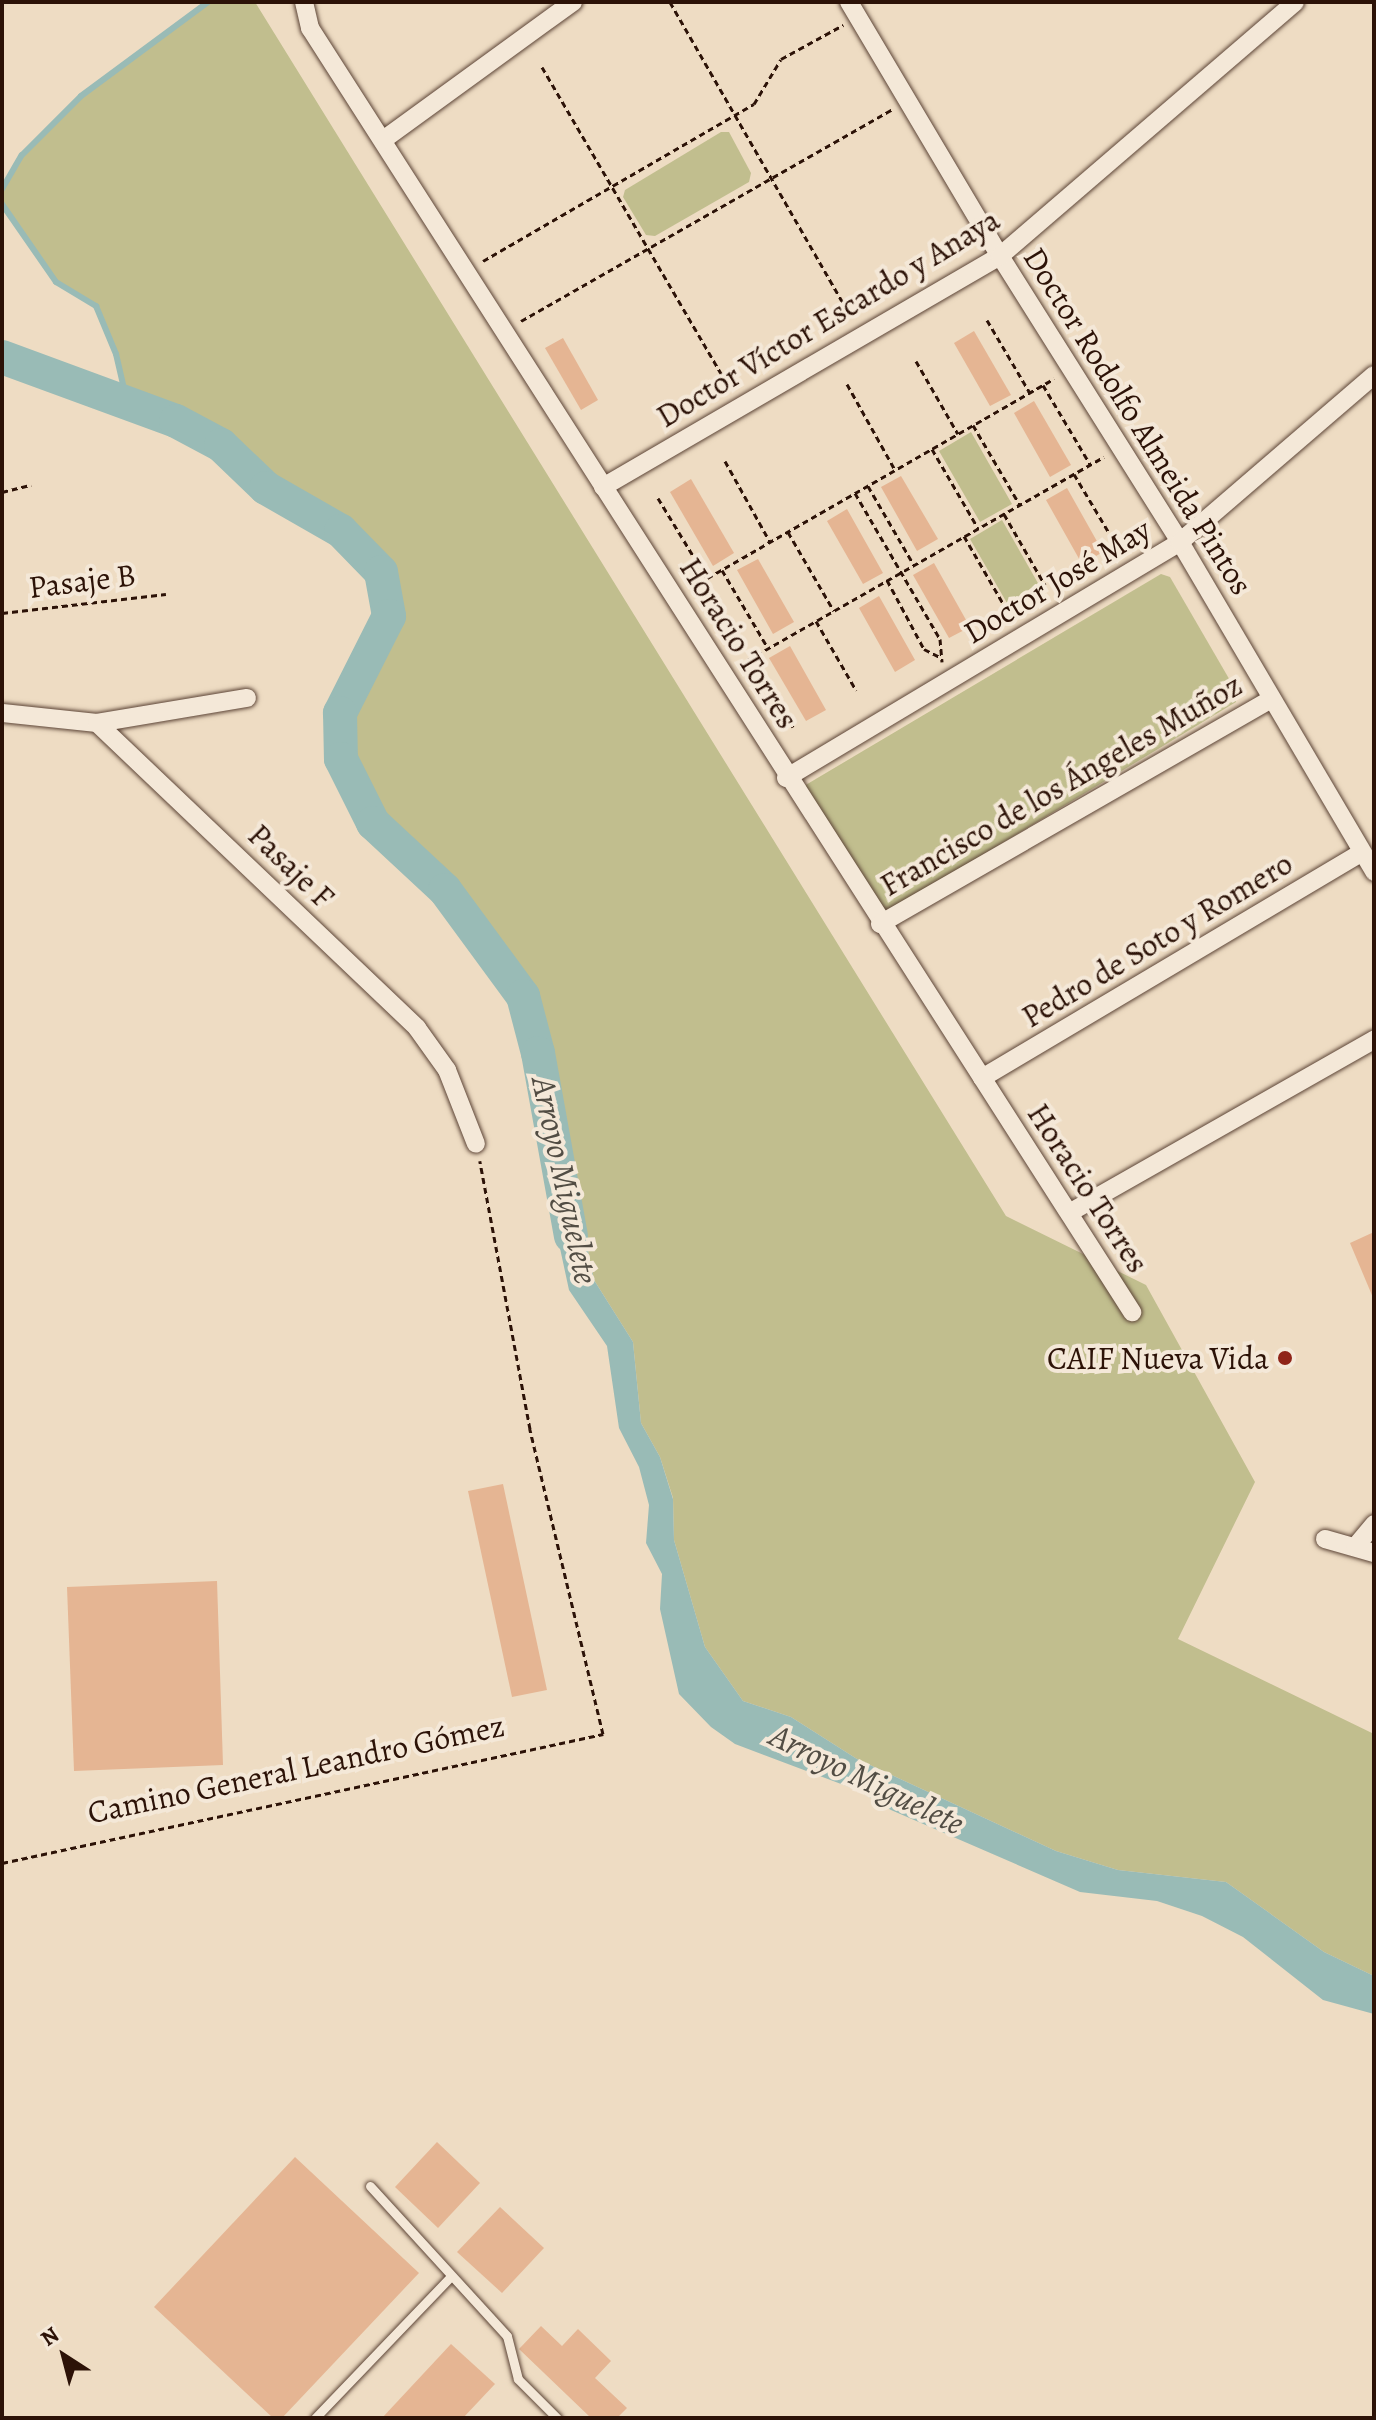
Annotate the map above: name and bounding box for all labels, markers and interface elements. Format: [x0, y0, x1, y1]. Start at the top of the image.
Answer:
street label: Doctor Víctor Escardo y Anaya [649, 200, 1007, 436]
street label: Doctor Rodolfo Almeida Pintos [1015, 240, 1261, 602]
street label: Doctor José May [957, 510, 1157, 652]
street label: Horacio Torres [671, 551, 807, 735]
street label: Pasaje B [26, 555, 138, 607]
street label: Francisco de los Ángeles Muñoz [873, 666, 1249, 904]
street label: Pasaje F [240, 816, 342, 916]
street label: Pedro de Soto y Romero [1015, 844, 1299, 1036]
water label: Arroyo Miguelete [523, 1073, 607, 1287]
street label: Horacio Torres [1019, 1096, 1157, 1280]
place label: CAIF Nueva Vida [1047, 1339, 1269, 1377]
marker: CAIF Nueva Vida [1276, 1349, 1294, 1367]
street label: Camino General Leandro Gómez [84, 1706, 508, 1832]
water label: Arroyo Miguelete [763, 1714, 971, 1844]
north arrow [24, 2316, 104, 2396]
text: N [35, 2320, 65, 2353]

